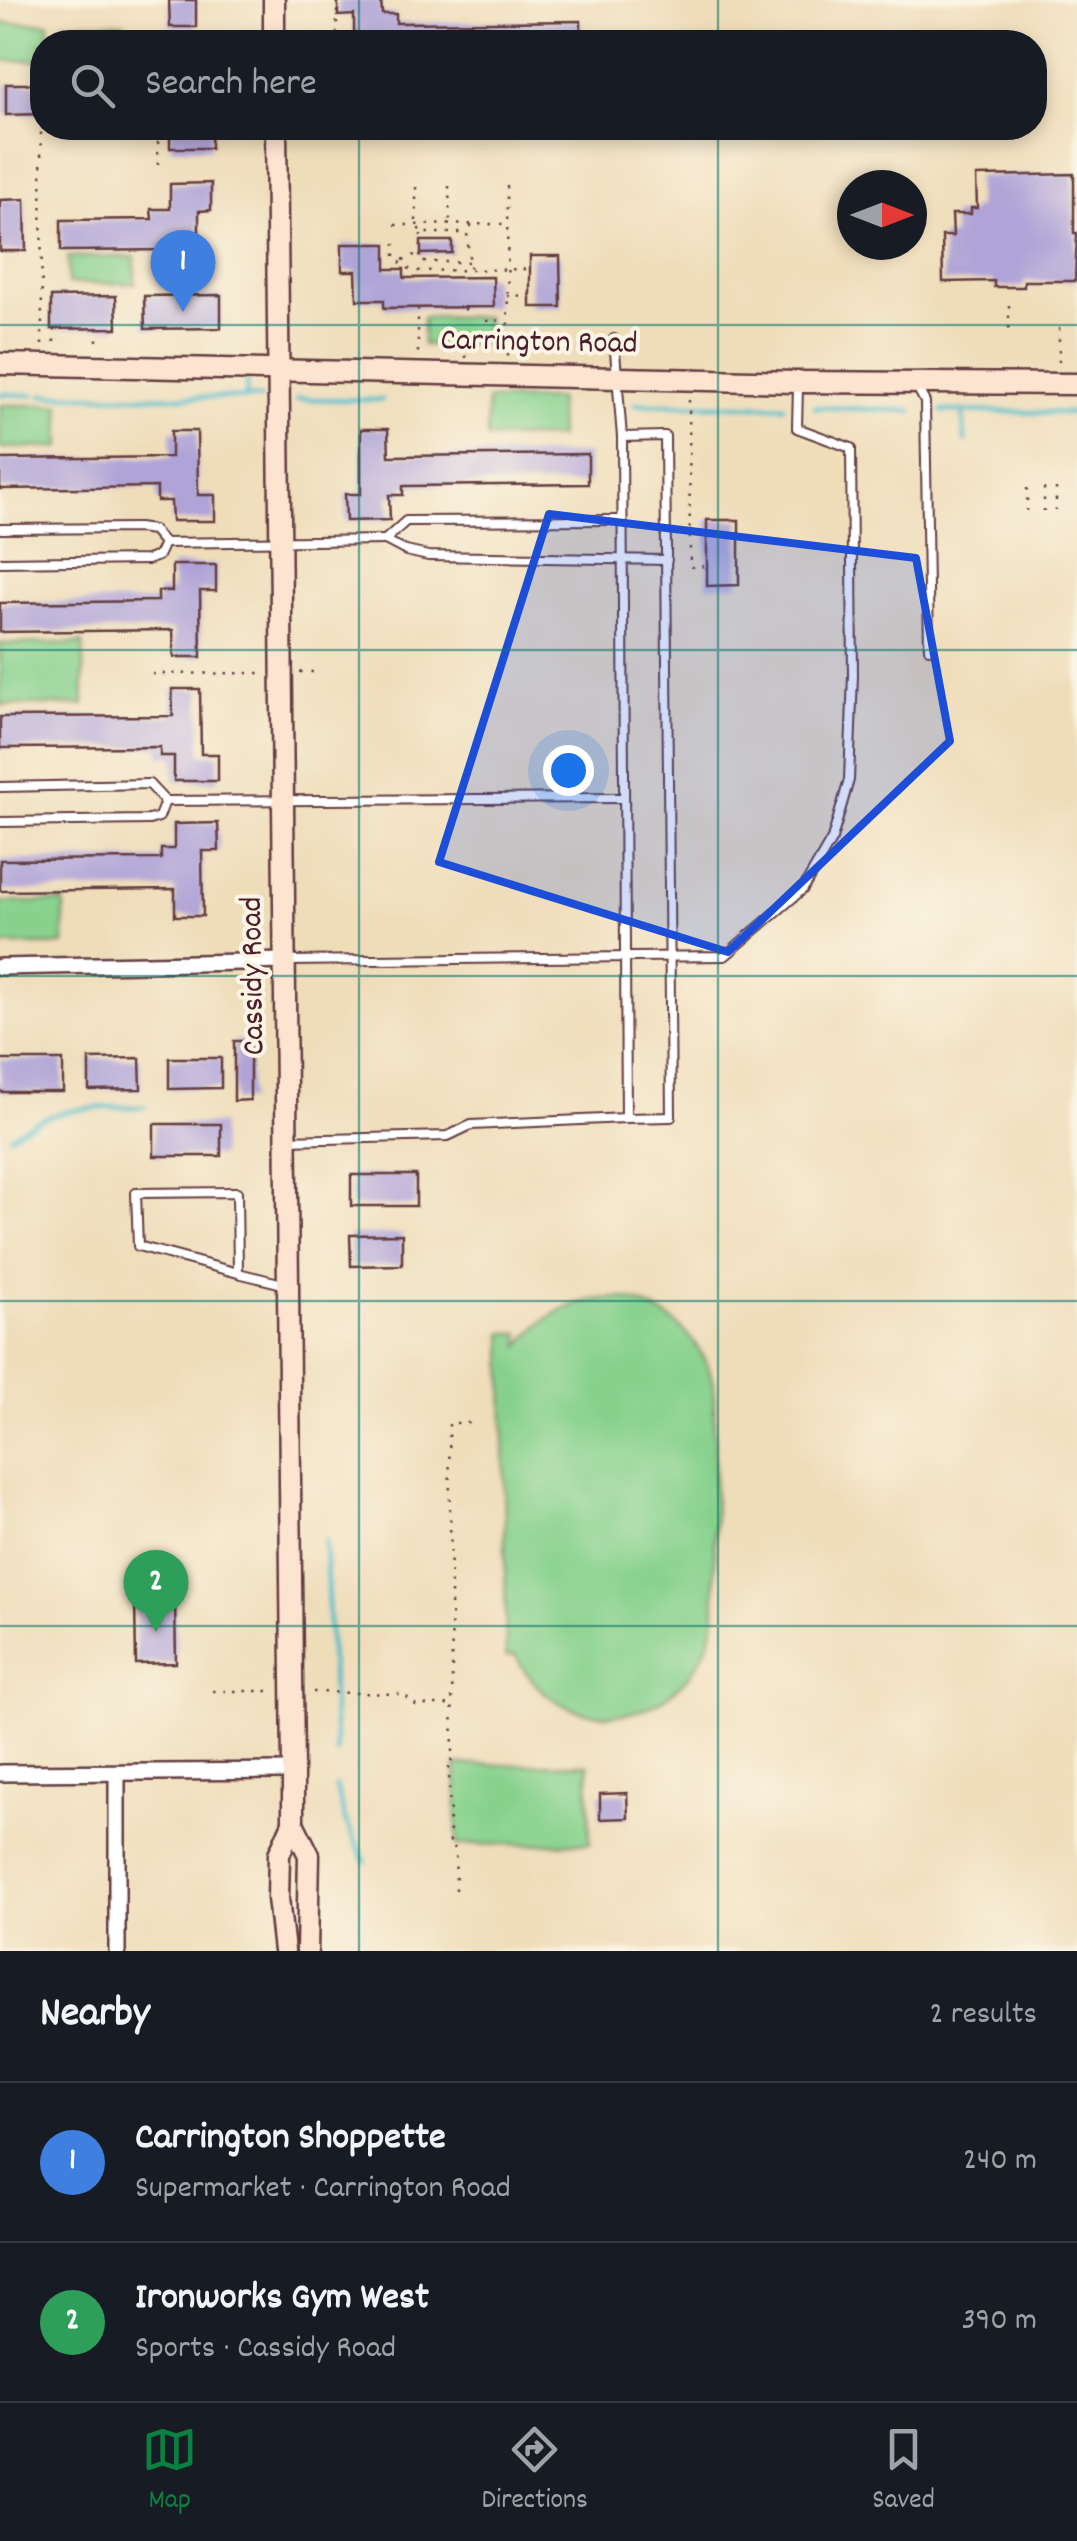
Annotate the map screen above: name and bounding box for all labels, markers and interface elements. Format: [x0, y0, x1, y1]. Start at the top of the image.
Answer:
search box [30, 30, 1047, 140]
icon: search [65, 58, 120, 113]
text: Search here [145, 58, 317, 113]
north arrow [837, 170, 927, 260]
pin: 1 [150, 230, 216, 312]
street label: Carrington Road [440, 319, 638, 369]
your location [543, 745, 594, 796]
street label: Cassidy Road [231, 896, 279, 1056]
pin: 2 [124, 1550, 188, 1632]
text: Nearby [40, 1986, 150, 2046]
text: 2 results [930, 1993, 1037, 2039]
text: Carrington Shoppette [135, 2112, 446, 2167]
text: 1 [69, 2139, 76, 2185]
text: 240 m [963, 2139, 1037, 2185]
text: Supermarket · Carrington Road [135, 2167, 511, 2213]
text: Ironworks Gym West [135, 2272, 429, 2327]
text: 2 [66, 2299, 79, 2345]
text: 390 m [961, 2299, 1037, 2345]
text: Sports · Cassidy Road [135, 2327, 396, 2373]
tab: Map [142, 2422, 197, 2522]
tab: Directions [482, 2422, 588, 2522]
tab: Saved [872, 2422, 935, 2522]

